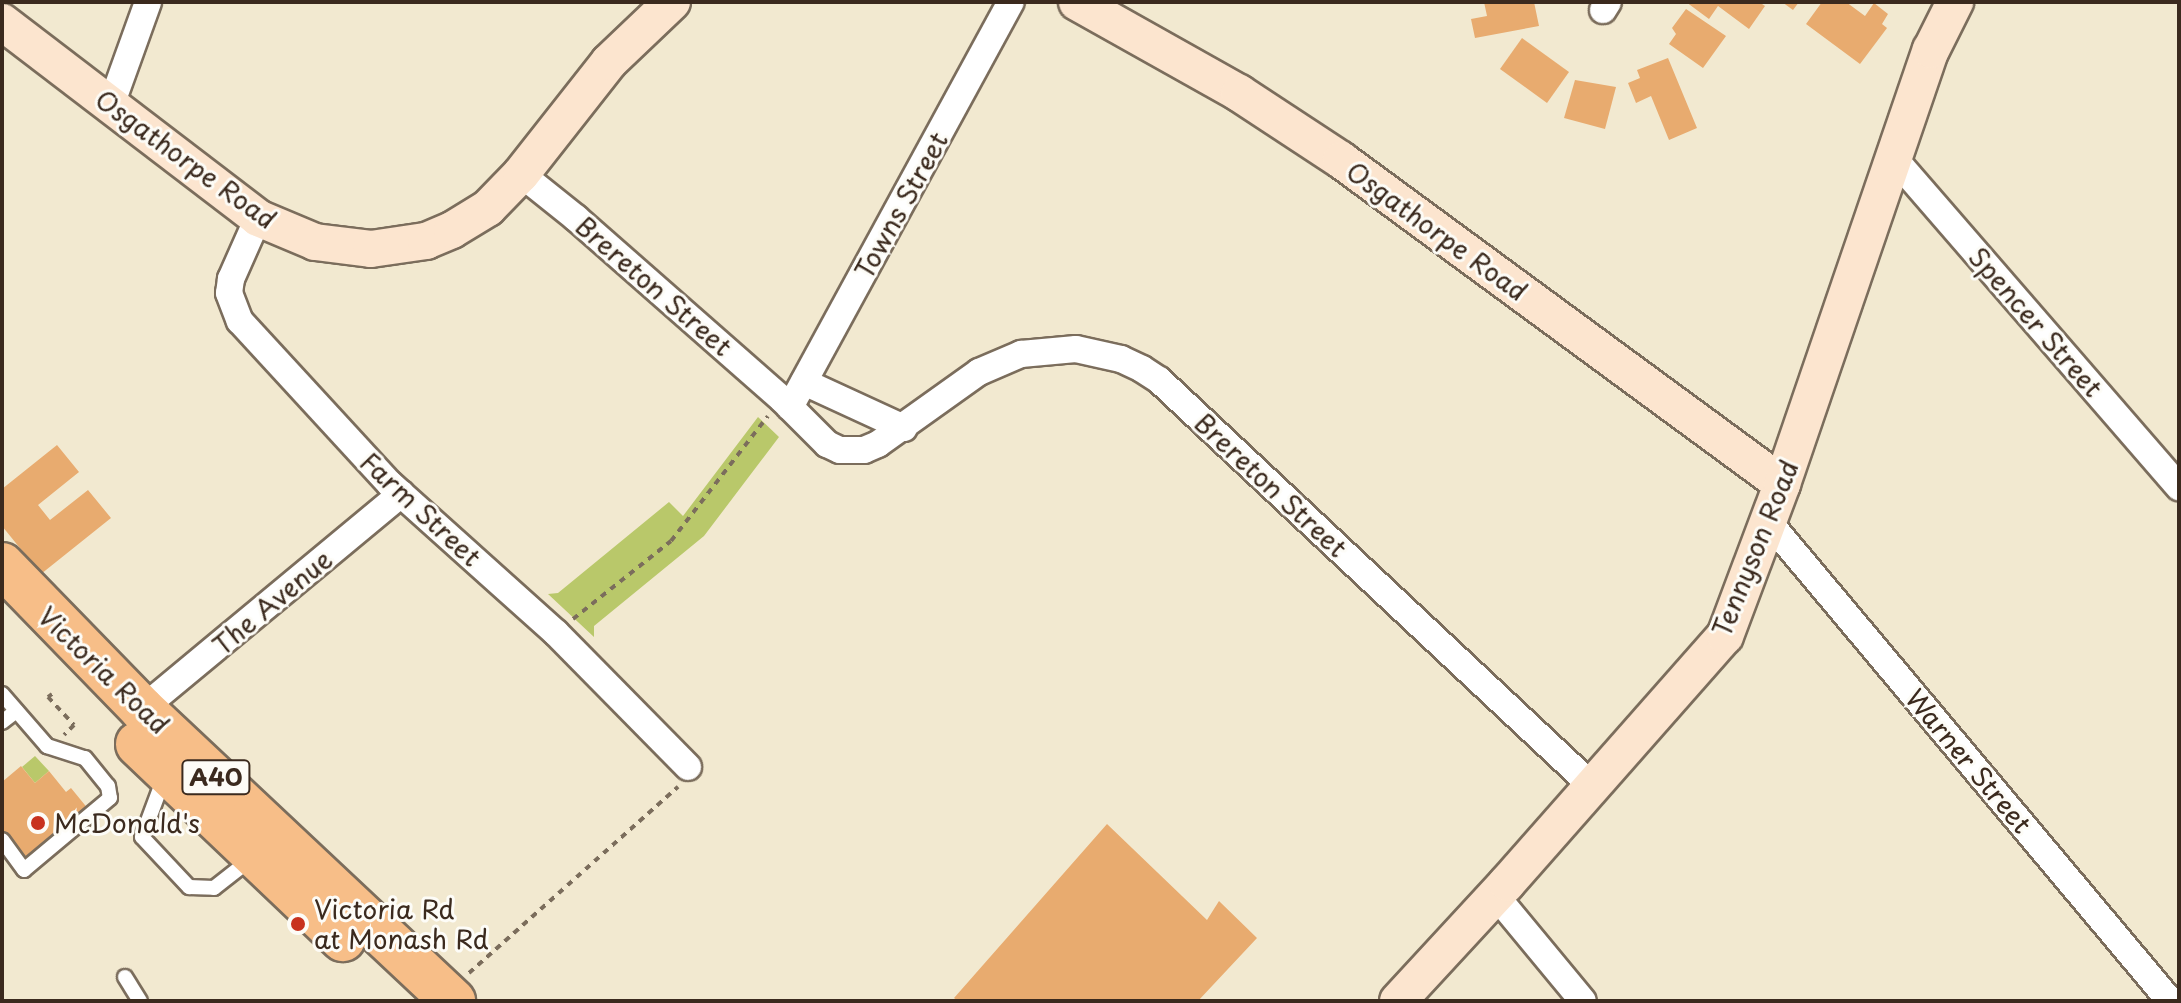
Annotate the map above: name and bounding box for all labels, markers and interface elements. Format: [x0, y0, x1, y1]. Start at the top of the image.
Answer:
street label: Osgathorpe Road [89, 83, 283, 235]
street label: Towns Street [848, 127, 954, 283]
street label: Osgathorpe Road [1340, 155, 1534, 307]
street label: Brereton Street [570, 210, 738, 362]
street label: Spencer Street [1963, 241, 2109, 403]
street label: Brereton Street [1189, 407, 1353, 563]
street label: Farm Street [355, 446, 487, 572]
street label: Tennyson Road [1706, 456, 1804, 640]
street label: The Avenue [207, 544, 337, 660]
street label: Victoria Road [32, 600, 176, 740]
street label: Warner Street [1899, 682, 2039, 840]
road number: A40 [180, 757, 252, 797]
place label: McDonald's [54, 807, 200, 839]
marker: McDonald's [29, 814, 47, 832]
place label: Victoria Rd at Monash Rd [314, 893, 489, 954]
marker: Victoria Rd at Monash Rd [289, 915, 307, 933]

